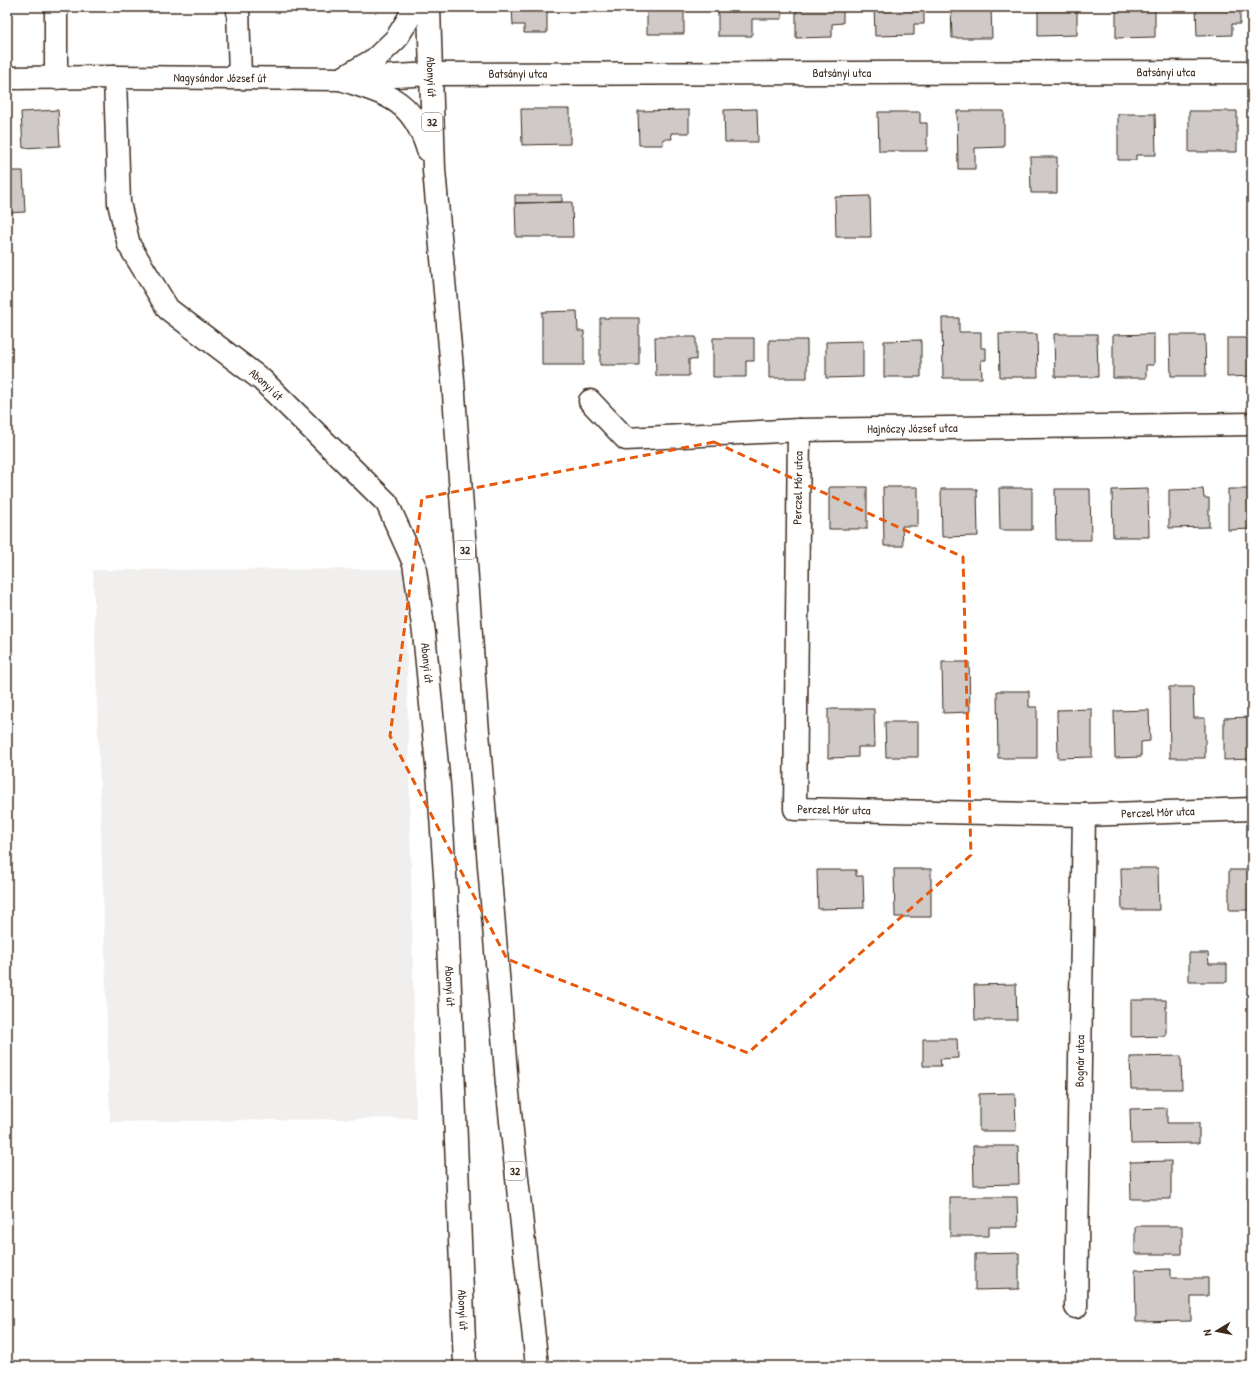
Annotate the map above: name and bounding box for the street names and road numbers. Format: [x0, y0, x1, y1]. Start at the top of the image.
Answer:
street label: Abonyi út [423, 56, 441, 98]
street label: Batsányi utca [1137, 63, 1195, 80]
street label: Batsányi utca [813, 64, 871, 81]
street label: Batsányi utca [489, 65, 547, 82]
street label: Nagysándor József út [173, 69, 267, 86]
road number: 32 [422, 113, 442, 131]
street label: Abonyi út [246, 364, 288, 405]
street label: Hajnóczy József utca [867, 419, 958, 437]
street label: Perczel Mór utca [788, 451, 807, 525]
road number: 32 [455, 541, 475, 559]
street label: Abonyi út [417, 642, 438, 685]
street label: Perczel Mór utca [797, 800, 871, 819]
street label: Perczel Mór utca [1121, 802, 1195, 822]
street label: Abonyi út [441, 965, 460, 1008]
street label: Bognár utca [1071, 1035, 1088, 1087]
road number: 32 [505, 1162, 525, 1180]
street label: Abonyi út [454, 1289, 473, 1331]

